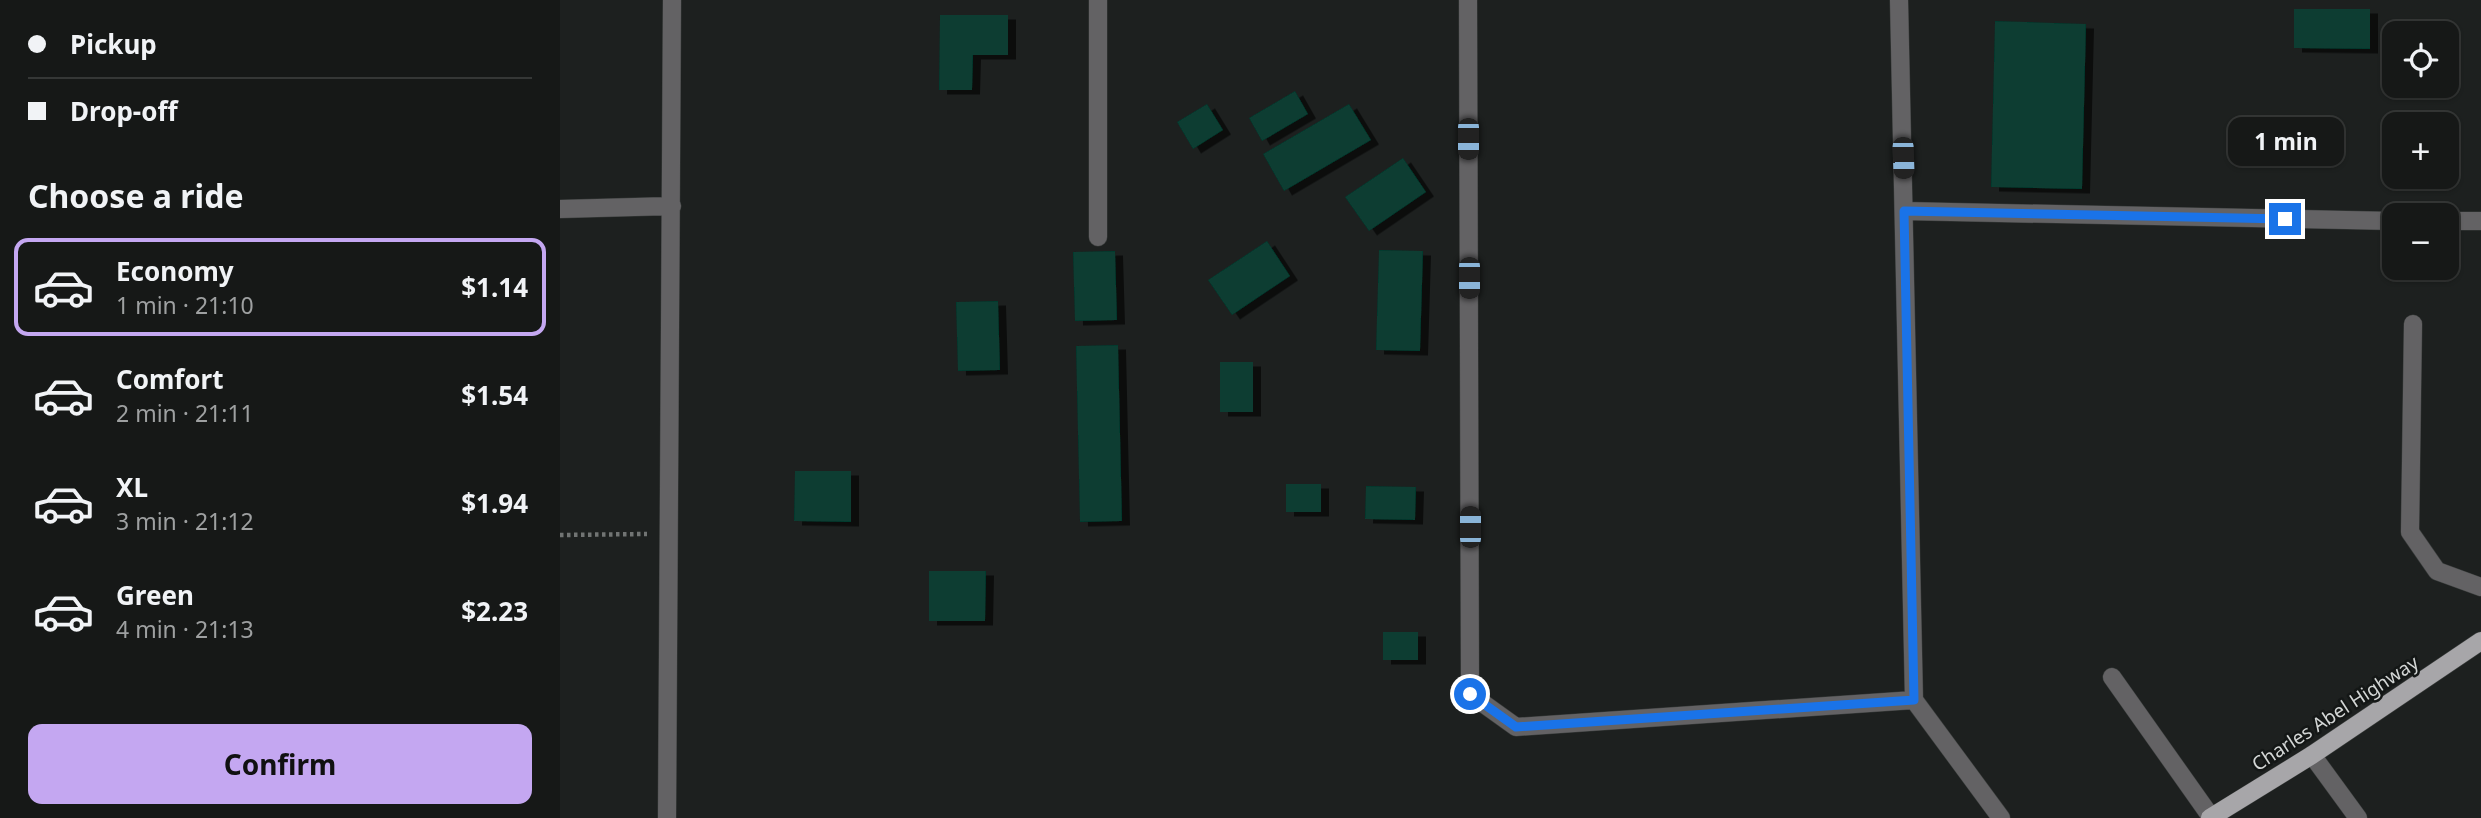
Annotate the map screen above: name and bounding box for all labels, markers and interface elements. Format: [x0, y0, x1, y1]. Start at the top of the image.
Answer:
map controls [2382, 21, 2459, 280]
button: locate [2382, 21, 2459, 98]
text: Pickup [70, 26, 157, 62]
text: Drop-off [70, 93, 177, 129]
button: + [2382, 112, 2459, 189]
car [1458, 118, 1479, 160]
callout: 1 min [2227, 118, 2343, 166]
text: 1 min [2254, 125, 2318, 157]
car [1892, 137, 1915, 179]
text: Choose a ride [28, 174, 244, 217]
route end [2269, 203, 2301, 235]
button: − [2382, 203, 2459, 280]
text: Economy [116, 253, 234, 289]
icon: car [32, 256, 95, 319]
car [1459, 257, 1480, 299]
text: $1.14 [461, 269, 528, 305]
text: 1 min · 21:10 [116, 289, 254, 321]
text: Comfort [116, 361, 224, 397]
icon: car [32, 364, 95, 427]
text: $1.54 [461, 377, 528, 413]
text: 2 min · 21:11 [116, 397, 254, 429]
text: XL [116, 469, 148, 505]
icon: car [32, 472, 95, 535]
text: $1.94 [461, 485, 528, 521]
text: 3 min · 21:12 [116, 505, 254, 537]
car [1460, 506, 1481, 548]
text: Green [116, 577, 194, 613]
icon: car [32, 580, 95, 643]
text: $2.23 [461, 593, 528, 629]
text: 4 min · 21:13 [116, 613, 254, 645]
street label: Charles Abel Highway [2247, 649, 2424, 777]
route start [1454, 678, 1486, 710]
button: Confirm [28, 724, 532, 804]

